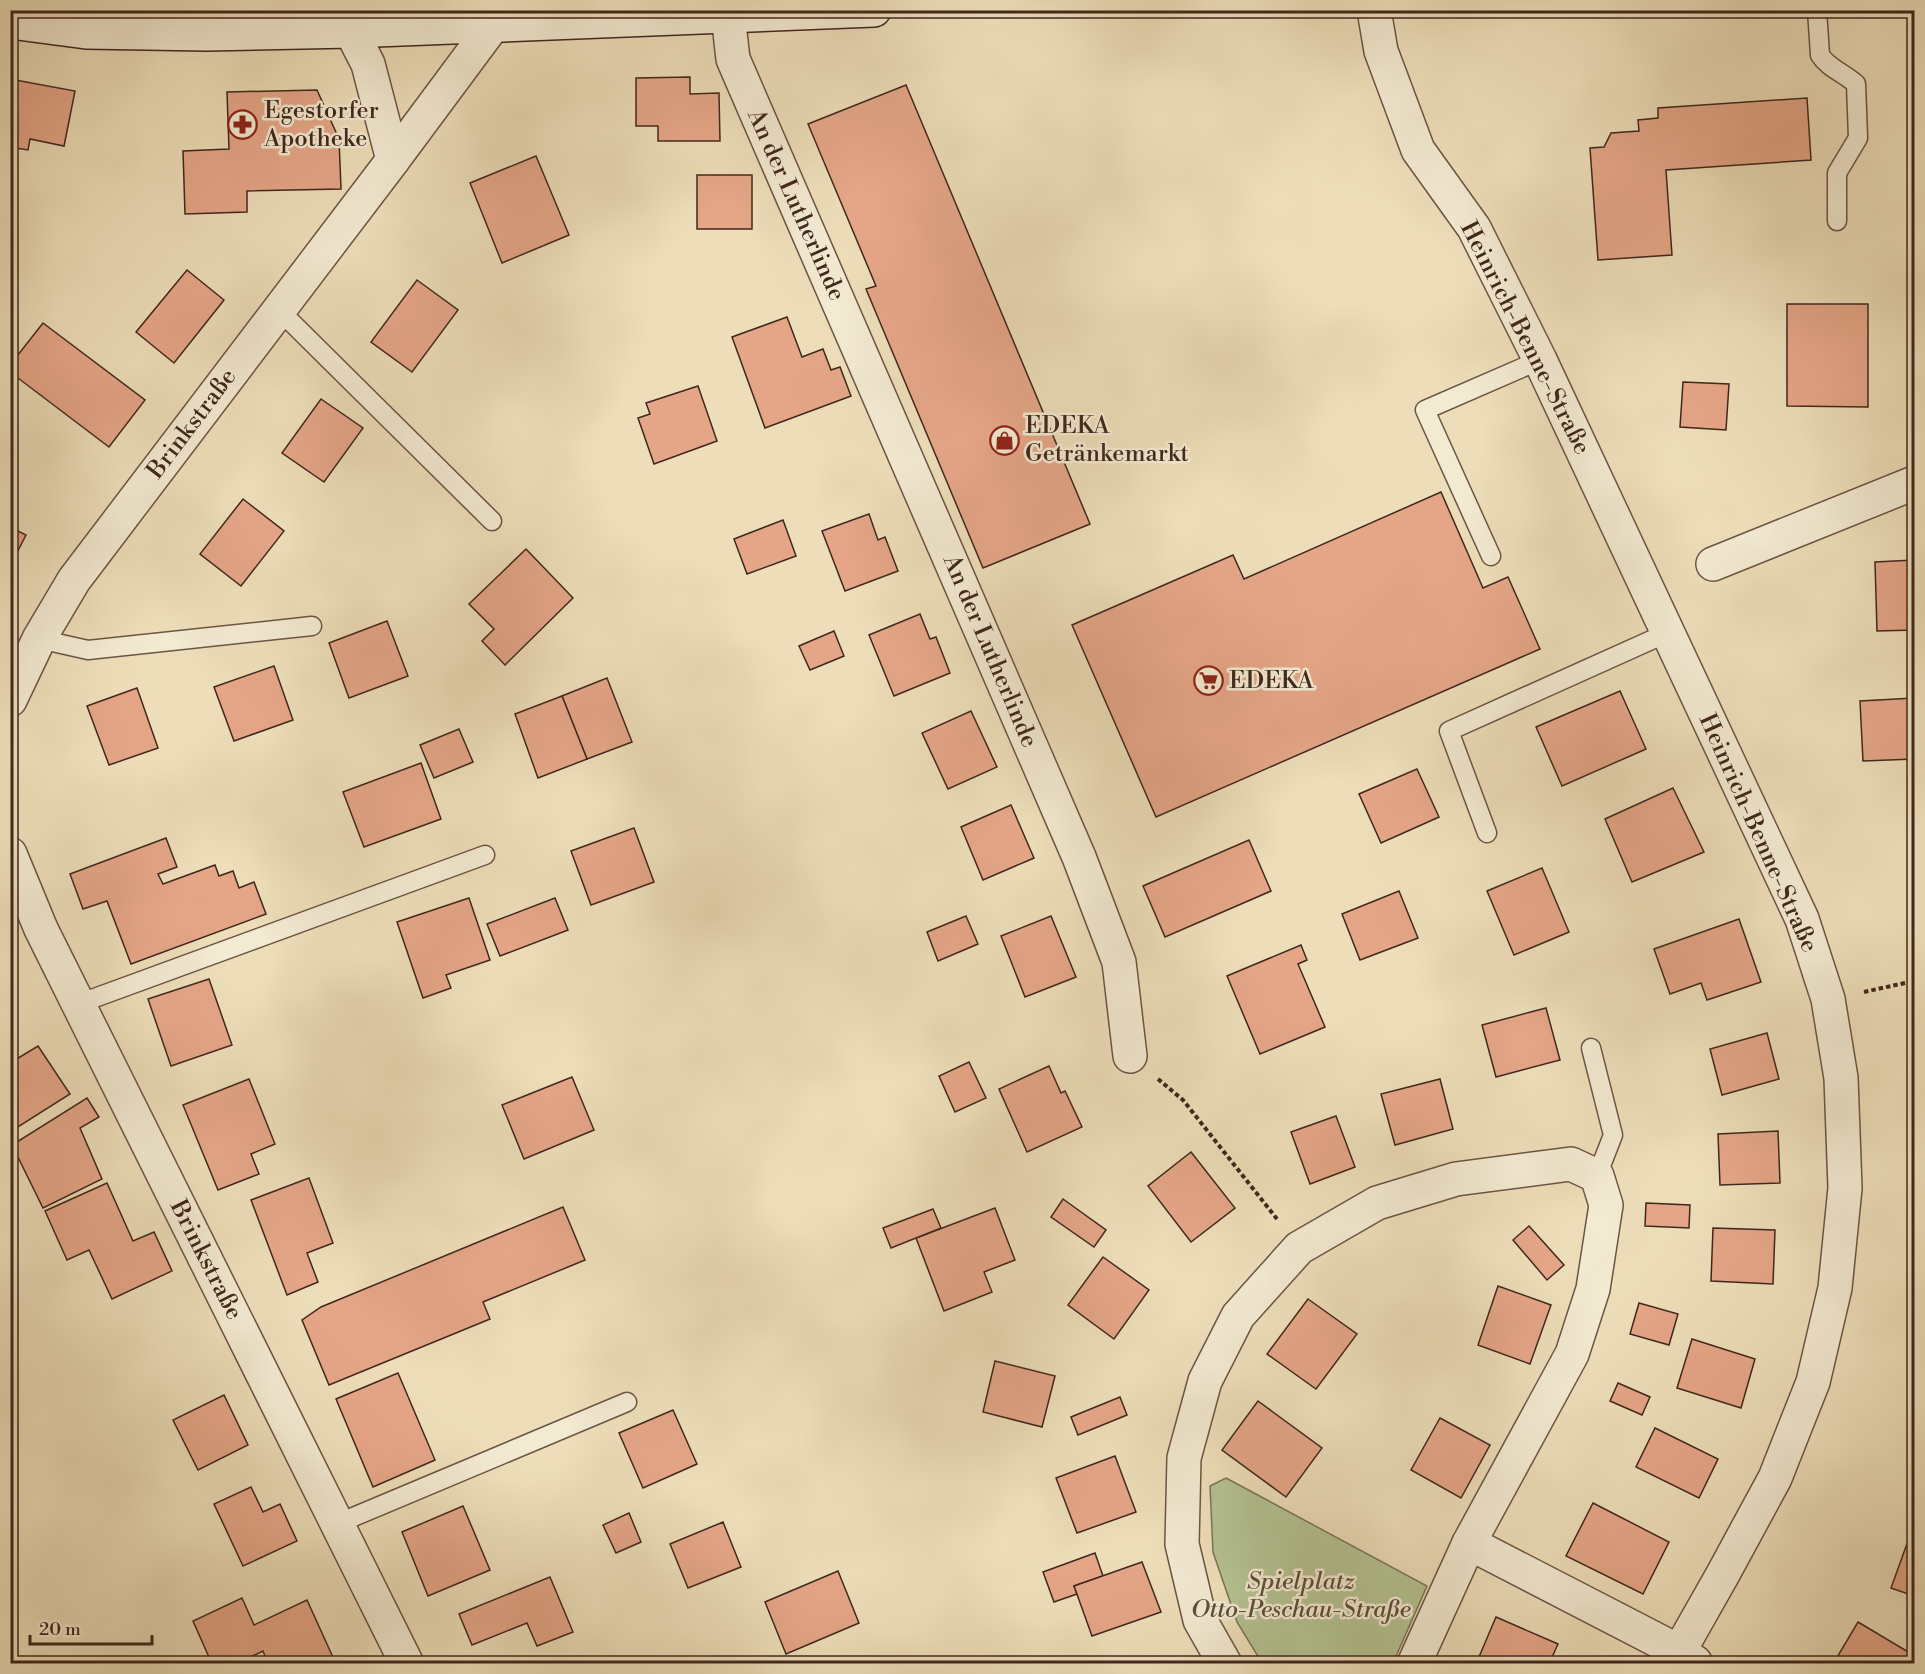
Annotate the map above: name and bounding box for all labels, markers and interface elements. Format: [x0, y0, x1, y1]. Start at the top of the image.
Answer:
place label: Egestorfer Apotheke [263, 96, 379, 154]
street label: An der Lutherlinde [740, 104, 852, 305]
pharmacy icon: Egestorfer Apotheke [227, 109, 259, 141]
street label: Heinrich-Benne-Straße [1453, 216, 1597, 460]
street label: Brinkstraße [140, 363, 243, 486]
place label: EDEKA Getränkemarkt [1025, 411, 1189, 469]
shop icon: EDEKA Getränkemarkt [988, 424, 1020, 456]
street label: An der Lutherlinde [935, 549, 1044, 752]
supermarket icon: EDEKA [1192, 665, 1224, 697]
place label: EDEKA [1229, 666, 1314, 696]
street label: Heinrich-Benne-Straße [1692, 709, 1824, 957]
street label: Brinkstraße [163, 1194, 249, 1325]
park label: Spielplatz Otto-Peschau-Straße [1191, 1567, 1411, 1625]
scale bar [30, 1608, 152, 1646]
text: 20 m [39, 1618, 81, 1641]

